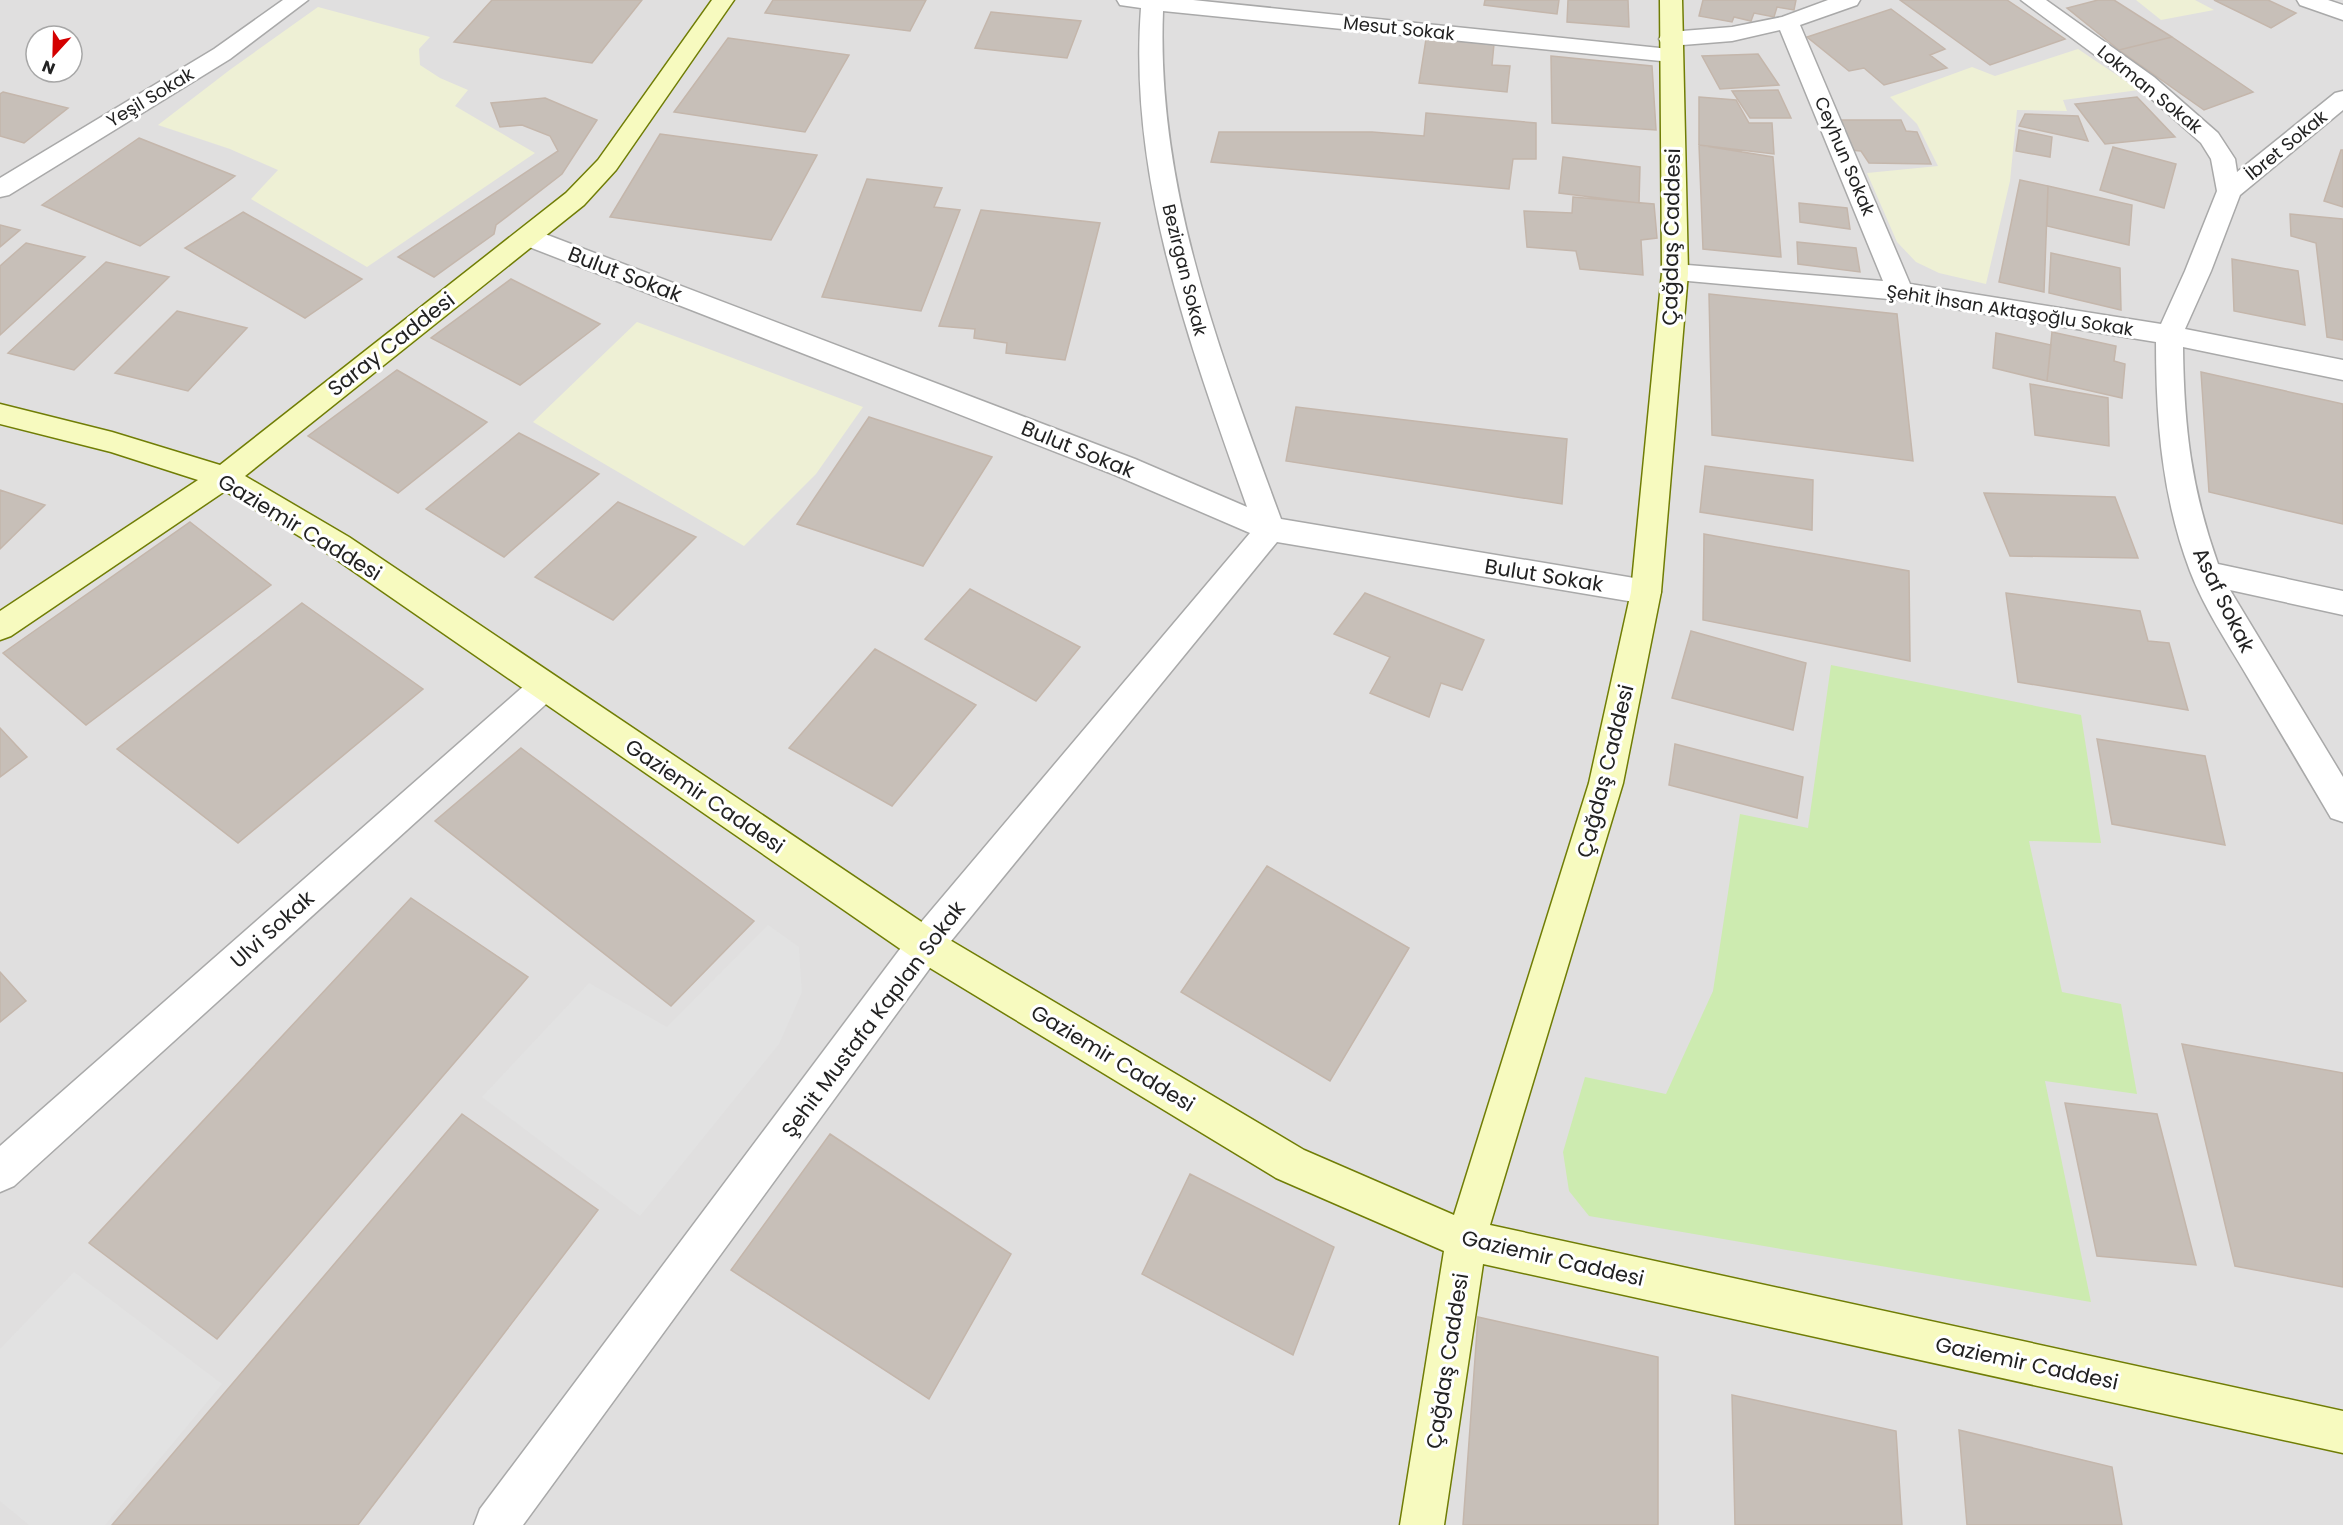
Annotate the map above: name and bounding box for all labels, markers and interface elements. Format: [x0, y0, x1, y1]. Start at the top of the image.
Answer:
street label: Mesut Sokak [1342, 10, 1457, 46]
north arrow [24, 24, 84, 84]
street label: Lokman Sokak [2092, 39, 2208, 140]
text: N [39, 55, 58, 80]
street label: Yeşil Sokak [102, 61, 199, 133]
street label: Ceyhun Sokak [1809, 92, 1882, 220]
street label: İbret Sokak [2240, 104, 2333, 186]
street label: Çağdaş Caddesi [1655, 148, 1687, 326]
street label: Bezirgan Sokak [1157, 201, 1214, 339]
street label: Bulut Sokak [564, 239, 686, 309]
street label: Şehit İhsan Aktaşoğlu Sokak [1885, 278, 2136, 342]
street label: Saray Caddesi [321, 285, 461, 403]
street label: Bulut Sokak [1017, 413, 1139, 485]
street label: Gaziemir Caddesi [213, 467, 387, 587]
street label: Asaf Sokak [2186, 543, 2262, 657]
street label: Bulut Sokak [1483, 551, 1606, 599]
street label: Çağdaş Caddesi [1569, 681, 1641, 861]
street label: Gaziemir Caddesi [620, 732, 790, 860]
street label: Ulvi Sokak [224, 883, 320, 974]
street label: Şehit Mustafa Kaplan Sokak [774, 895, 972, 1143]
street label: Gaziemir Caddesi [1026, 998, 1200, 1118]
street label: Gaziemir Caddesi [1459, 1223, 1647, 1293]
street label: Çağdaş Caddesi [1419, 1271, 1475, 1451]
street label: Gaziemir Caddesi [1933, 1329, 2121, 1397]

